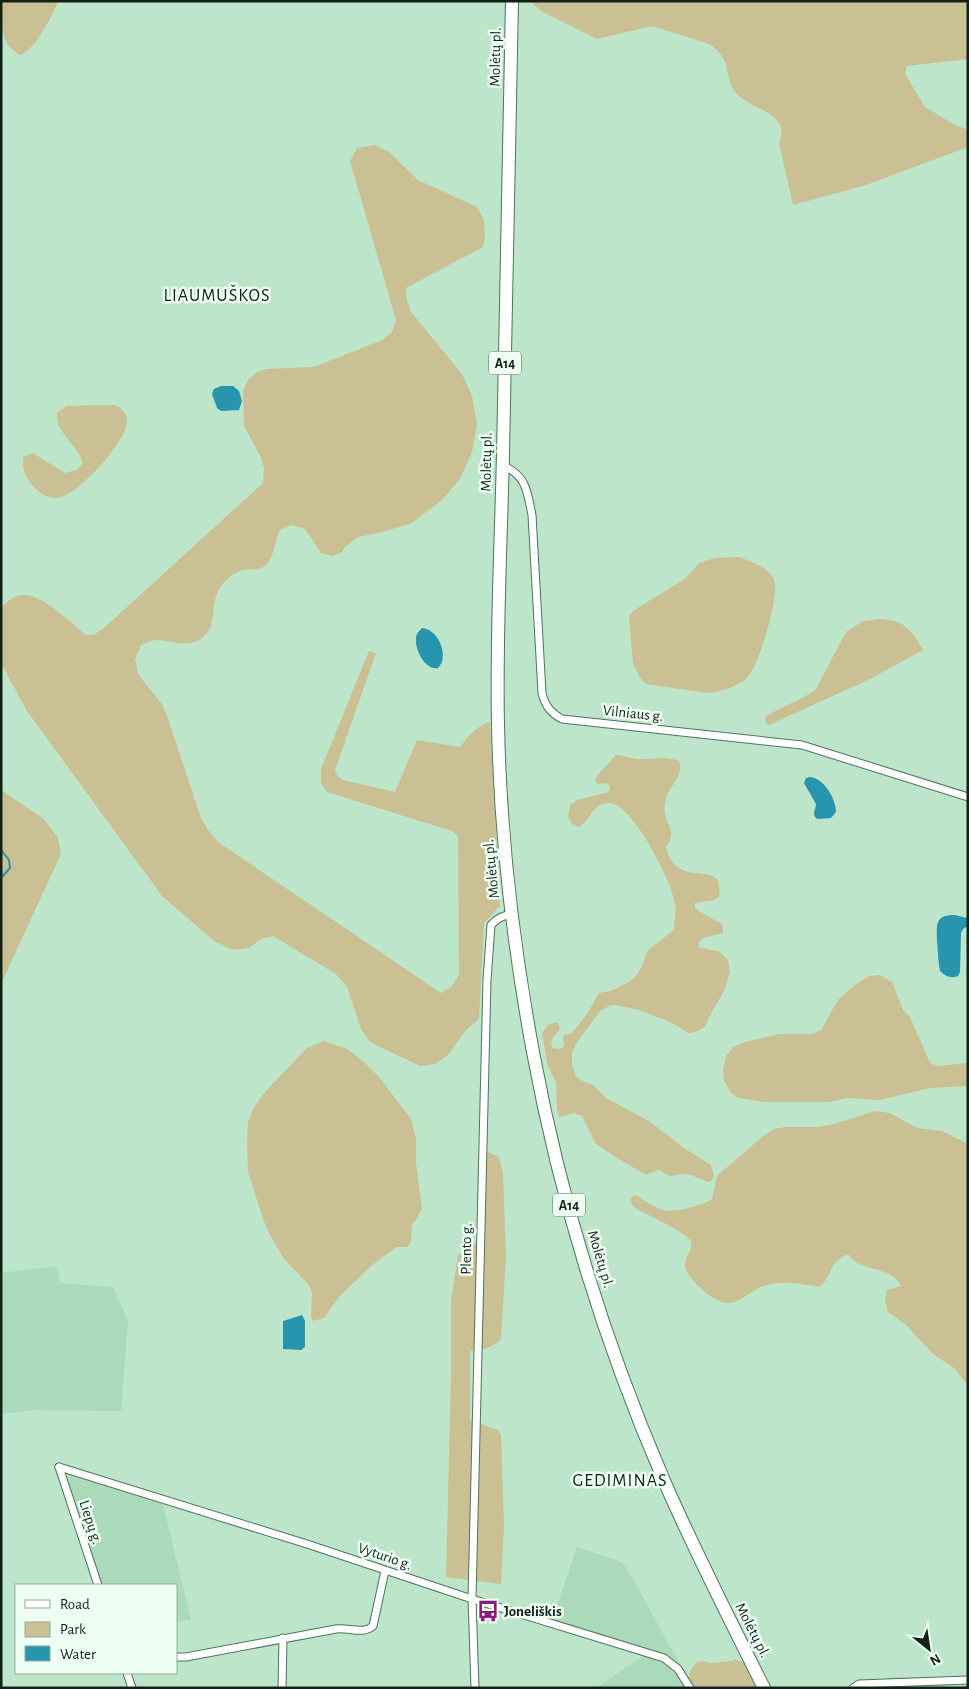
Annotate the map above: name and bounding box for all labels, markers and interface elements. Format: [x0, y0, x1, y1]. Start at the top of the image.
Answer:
street label: Molėtų pl. [487, 27, 504, 87]
district label: LIAUMUŠKOS [163, 284, 271, 305]
road number: A14 [489, 352, 521, 374]
street label: Molėtų pl. [478, 432, 495, 492]
street label: Vilniaus g. [602, 703, 664, 724]
street label: Molėtų pl. [481, 839, 502, 899]
road number: A14 [553, 1194, 585, 1216]
street label: Plento g. [459, 1223, 474, 1275]
street label: Molėtų pl. [585, 1229, 616, 1290]
district label: GEDIMINAS [572, 1472, 668, 1490]
street label: Liepų g. [76, 1498, 105, 1546]
street label: Vyturio g. [356, 1540, 414, 1573]
legend [15, 1584, 178, 1674]
text: Road [60, 1597, 90, 1612]
bus stop icon: Joneliškis [475, 1598, 501, 1624]
street label: Molėtų pl. [732, 1600, 773, 1660]
place label: Joneliškis [504, 1604, 562, 1619]
text: Park [60, 1622, 86, 1637]
north arrow [904, 1624, 954, 1674]
text: Water [60, 1647, 96, 1662]
text: N [927, 1651, 943, 1668]

